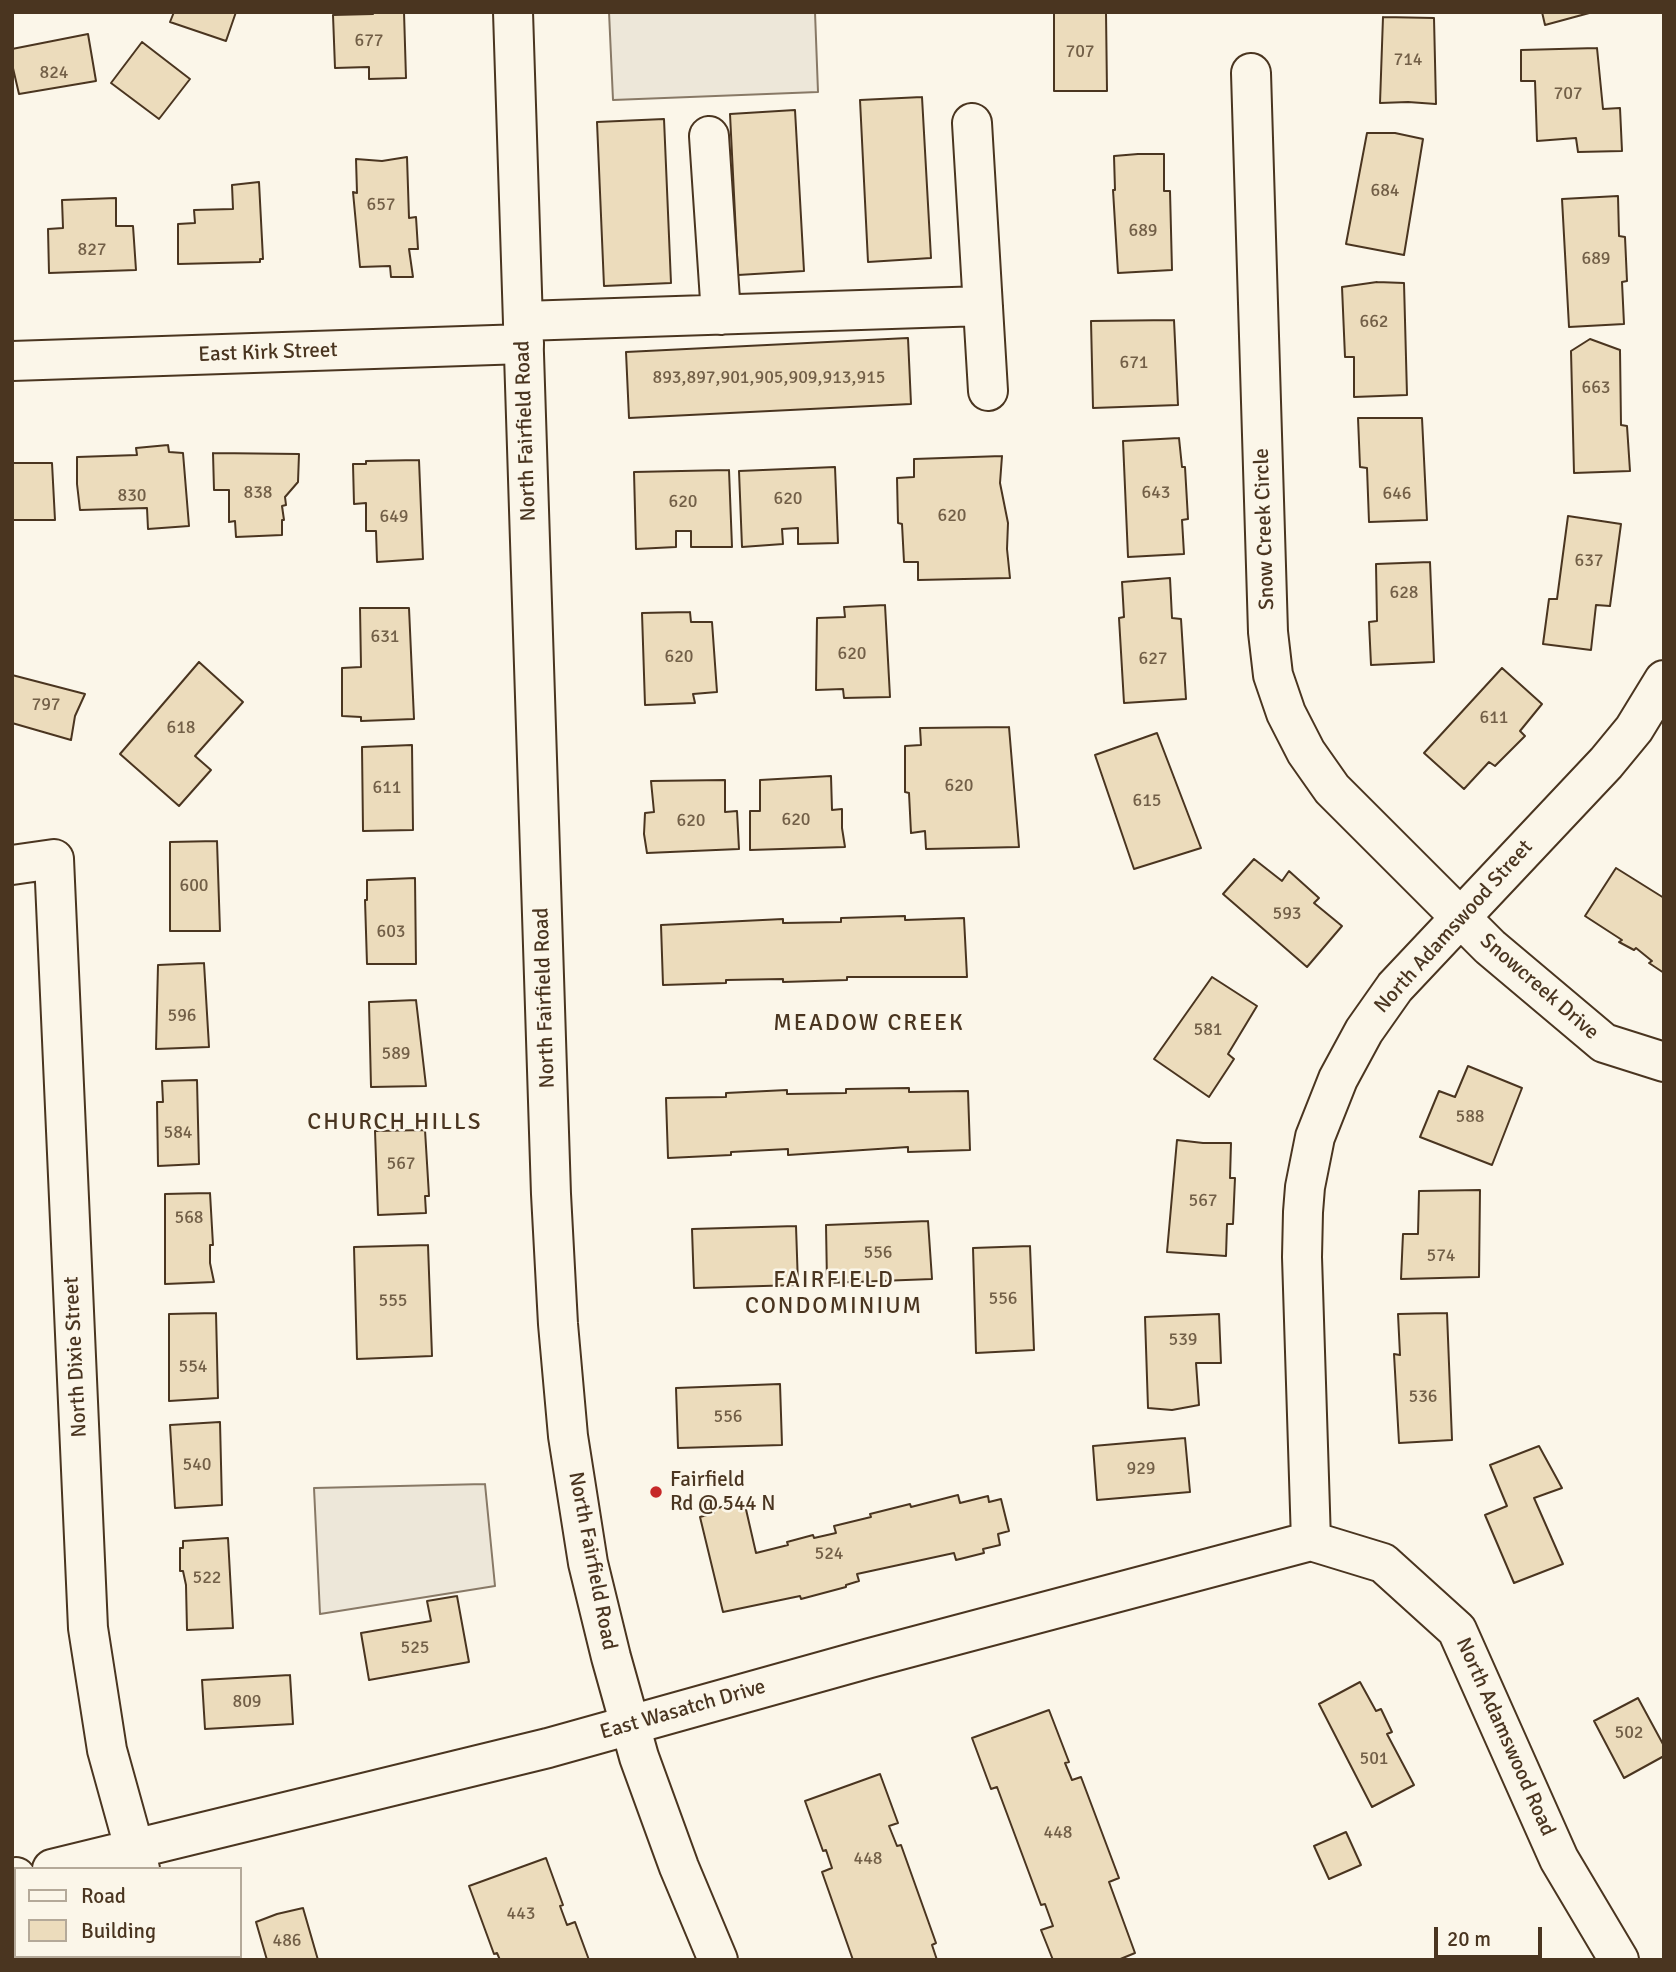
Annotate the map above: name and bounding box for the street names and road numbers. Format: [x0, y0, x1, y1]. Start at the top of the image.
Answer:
street label: East Kirk Street [198, 338, 338, 368]
street label: North Fairfield Road [510, 340, 542, 522]
street label: Snow Creek Circle [1250, 448, 1280, 610]
street label: North Adamswood Street [1370, 835, 1538, 1019]
street label: North Fairfield Road [529, 907, 561, 1089]
street label: Snowcreek Drive [1474, 929, 1604, 1045]
street label: North Dixie Street [59, 1276, 93, 1438]
street label: North Fairfield Road [562, 1470, 622, 1652]
street label: North Adamswood Road [1450, 1634, 1560, 1840]
street label: East Wasatch Drive [597, 1674, 769, 1746]

